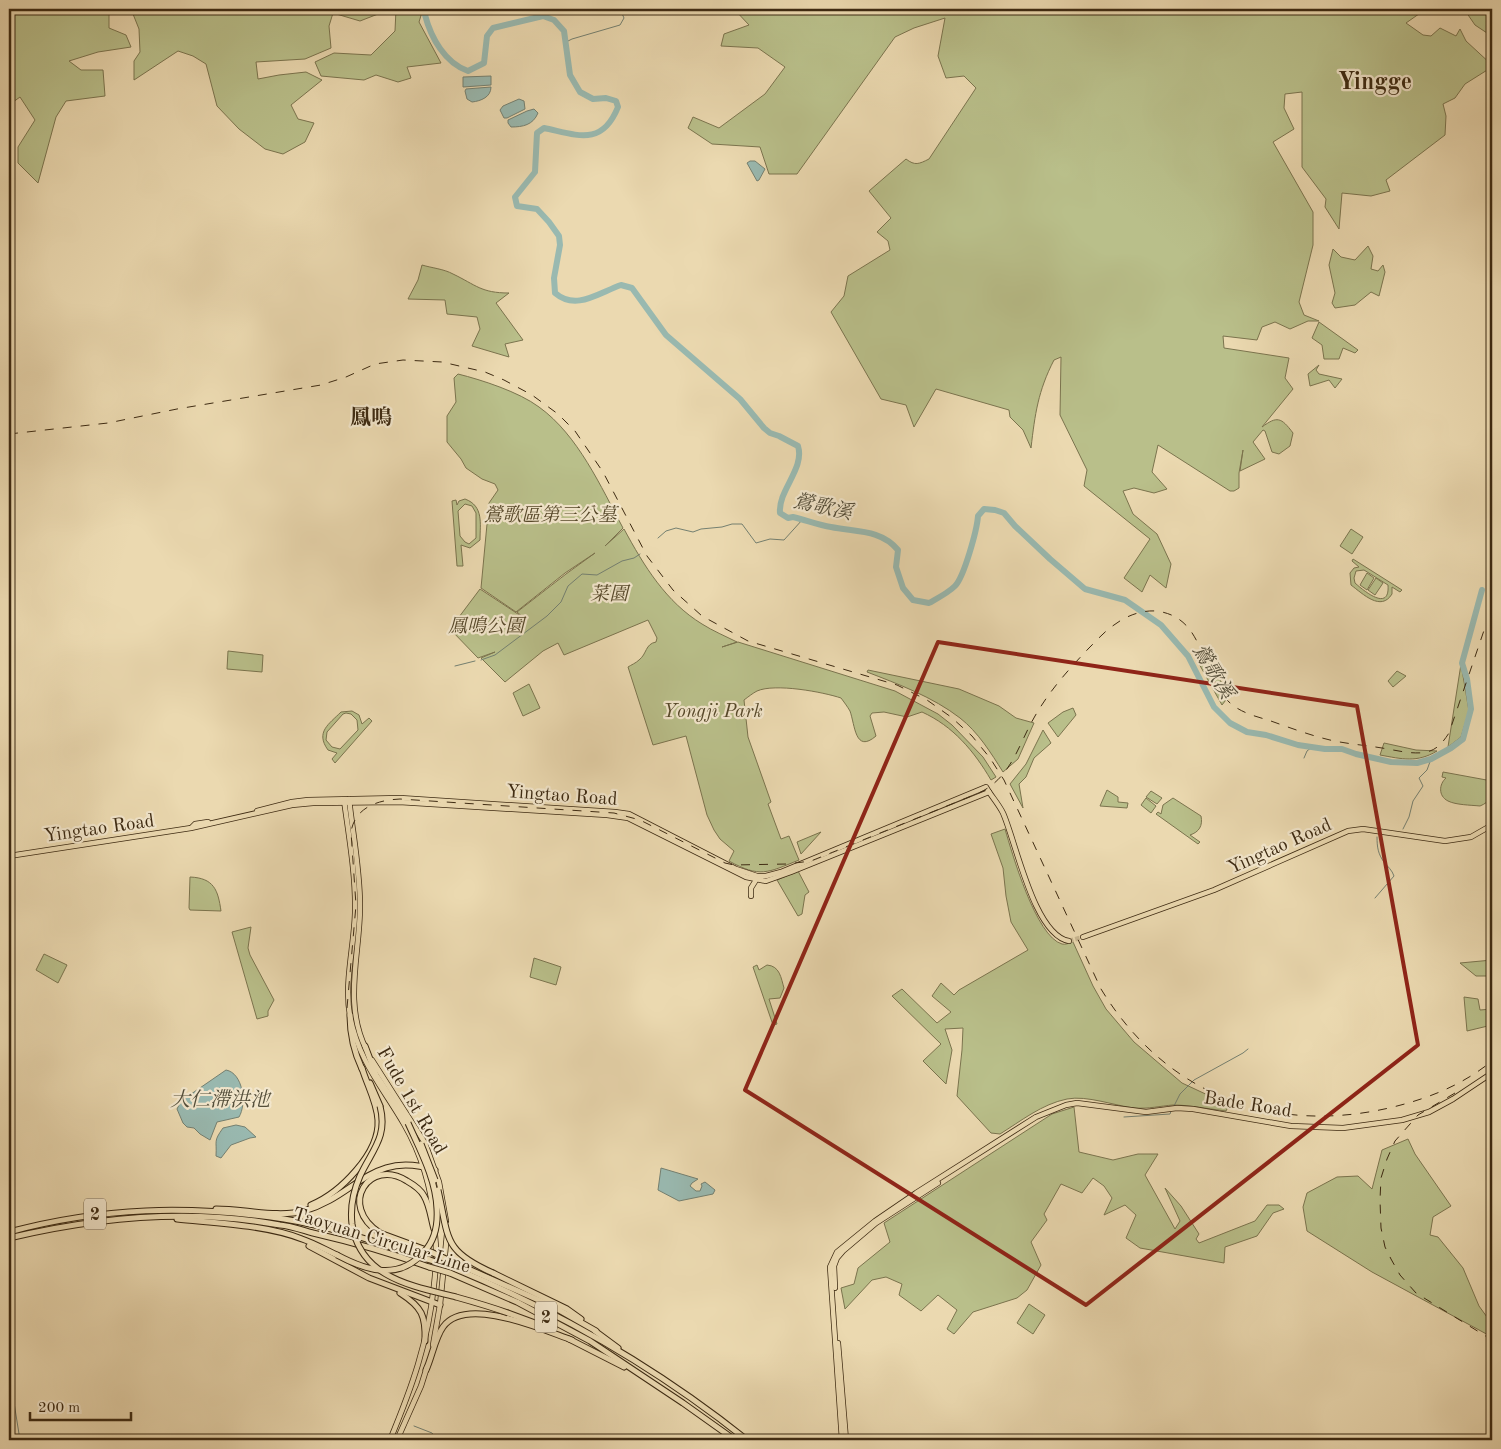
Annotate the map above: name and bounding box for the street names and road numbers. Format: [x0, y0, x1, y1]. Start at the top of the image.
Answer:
street label: Yingtao Road [506, 783, 618, 810]
street label: Yingtao Road [43, 812, 156, 847]
street label: Yingtao Road [1225, 816, 1335, 879]
street label: Fude 1st Road [372, 1044, 449, 1158]
street label: Bade Road [1202, 1089, 1293, 1122]
road number: 2 [84, 1198, 106, 1230]
street label: Taoyuan Circular Line [290, 1205, 473, 1278]
road number: 2 [535, 1301, 557, 1332]

